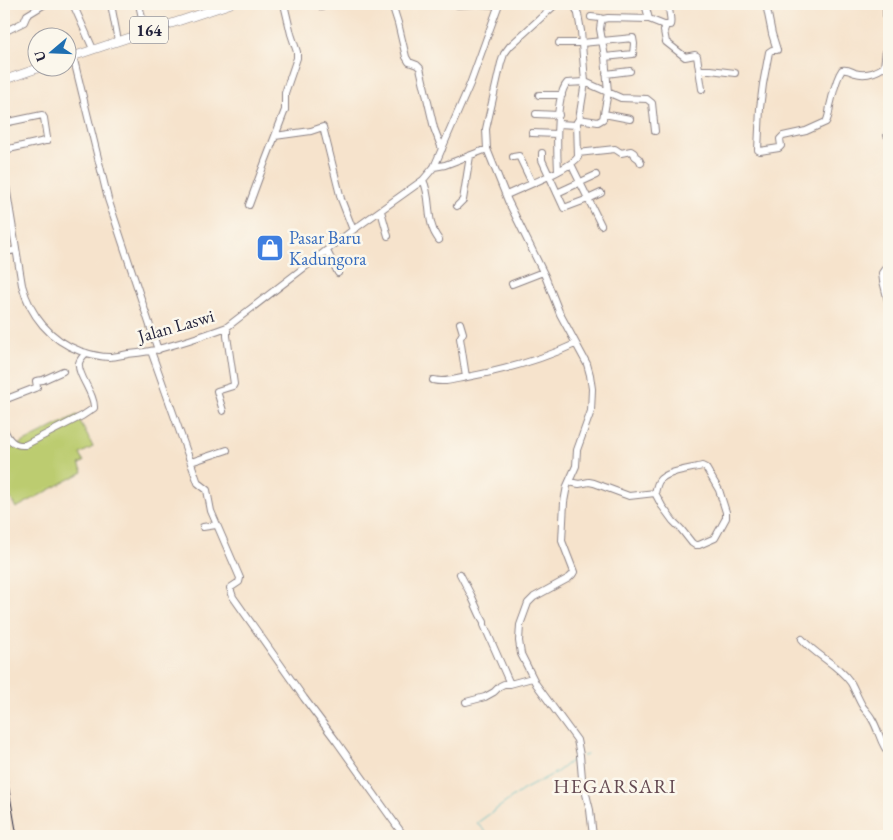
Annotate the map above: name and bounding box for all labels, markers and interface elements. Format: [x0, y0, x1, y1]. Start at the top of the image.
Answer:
road number: 164 [130, 16, 168, 44]
north arrow [28, 28, 78, 78]
text: U [29, 48, 50, 64]
place label: Pasar Baru Kadungora [289, 226, 367, 270]
shop icon: Pasar Baru Kadungora [255, 233, 285, 263]
street label: Jalan Laswi [133, 304, 217, 348]
district label: HEGARSARI [553, 773, 677, 799]

